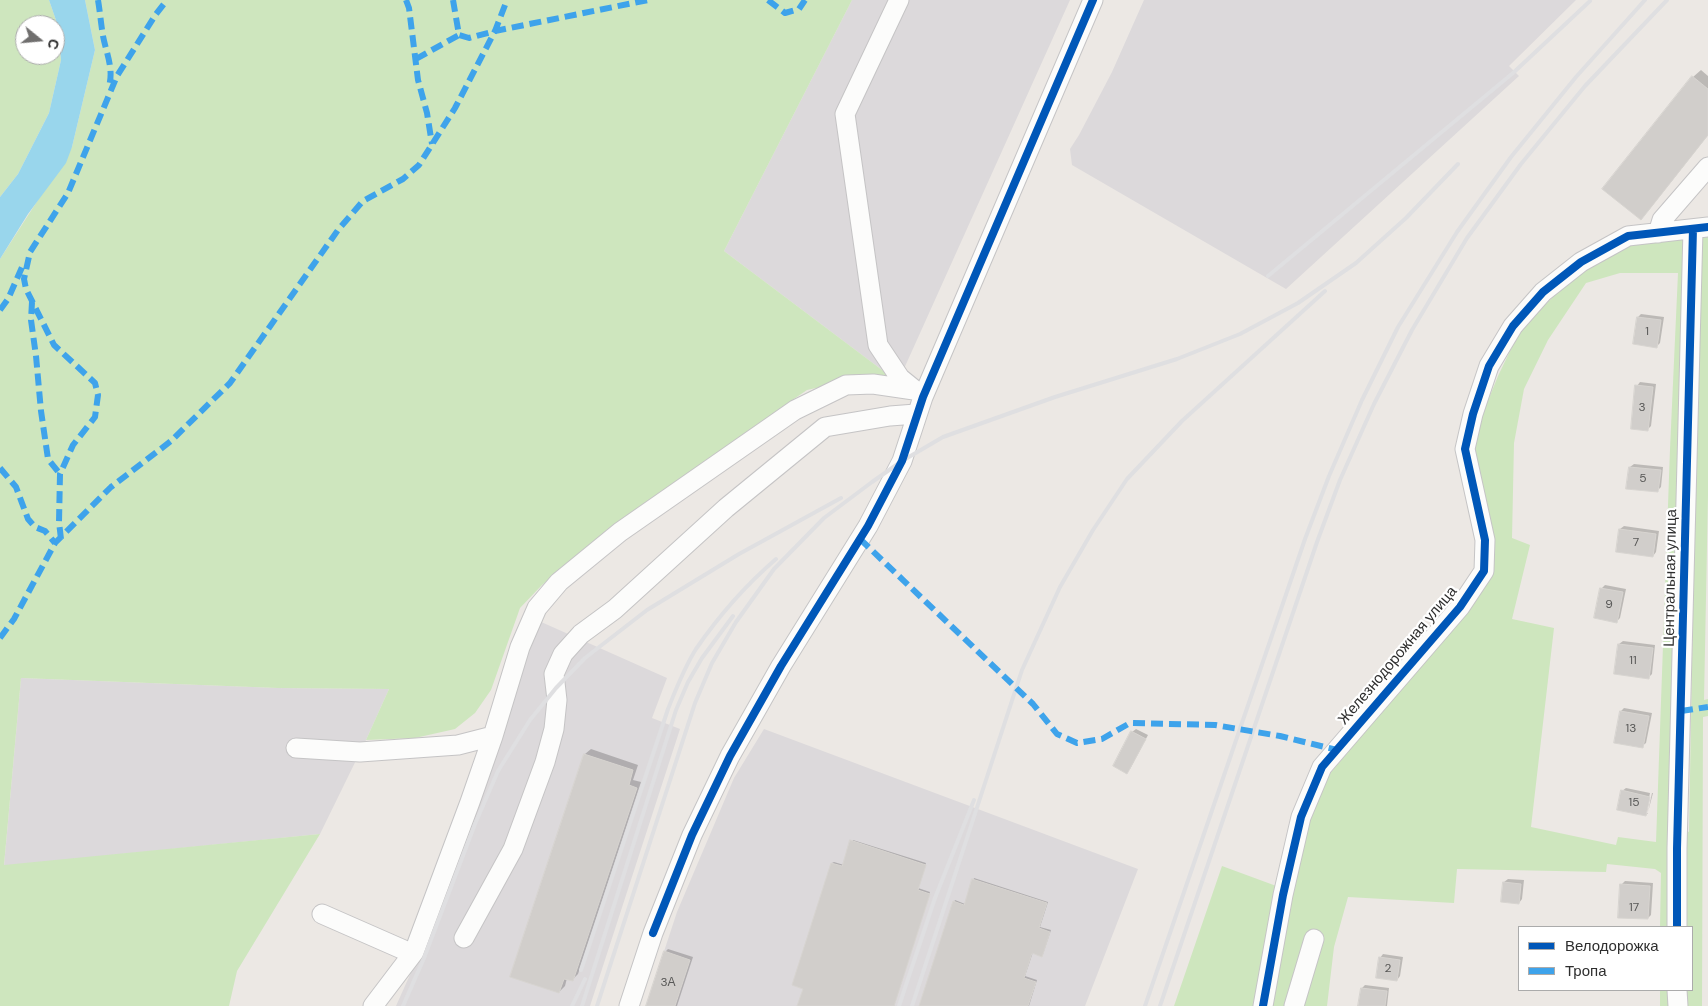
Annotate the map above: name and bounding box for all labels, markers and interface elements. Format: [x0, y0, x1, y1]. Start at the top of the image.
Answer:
north arrow [15, 15, 65, 65]
text: С [43, 37, 63, 52]
house number: 1 [1645, 325, 1649, 339]
house number: 3 [1638, 401, 1646, 415]
house number: 5 [1639, 472, 1647, 486]
street label: Центральная улица [1661, 509, 1681, 647]
house number: 7 [1633, 536, 1639, 550]
street label: Железнодорожная улица [1335, 583, 1461, 729]
house number: 9 [1605, 598, 1613, 612]
house number: 11 [1629, 654, 1637, 668]
house number: 13 [1626, 722, 1636, 736]
house number: 15 [1628, 796, 1640, 810]
house number: 17 [1629, 901, 1639, 915]
legend [1518, 926, 1693, 991]
text: Велодорожка [1565, 936, 1659, 956]
text: Тропа [1565, 961, 1606, 981]
house number: 2 [1385, 962, 1391, 976]
house number: 3А [660, 976, 676, 990]

